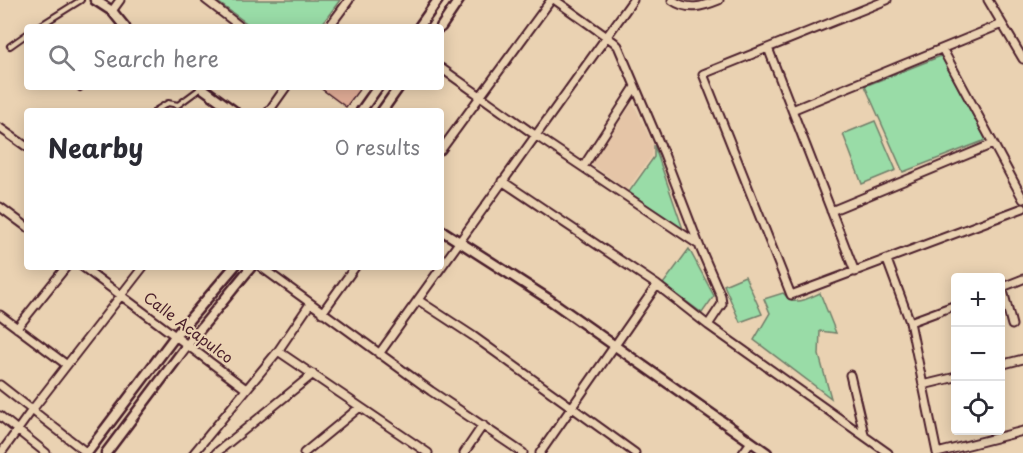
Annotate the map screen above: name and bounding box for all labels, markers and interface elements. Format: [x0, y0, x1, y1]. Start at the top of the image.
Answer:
search box [24, 24, 444, 90]
icon: search [45, 41, 78, 74]
text: Search here [93, 41, 219, 74]
text: Nearby [48, 128, 143, 167]
text: 0 results [335, 132, 420, 162]
map controls [951, 273, 1005, 435]
button: + [951, 273, 1005, 327]
street label: Calle Acapulco [139, 285, 239, 368]
button: − [951, 327, 1005, 381]
button: locate [951, 381, 1005, 435]

